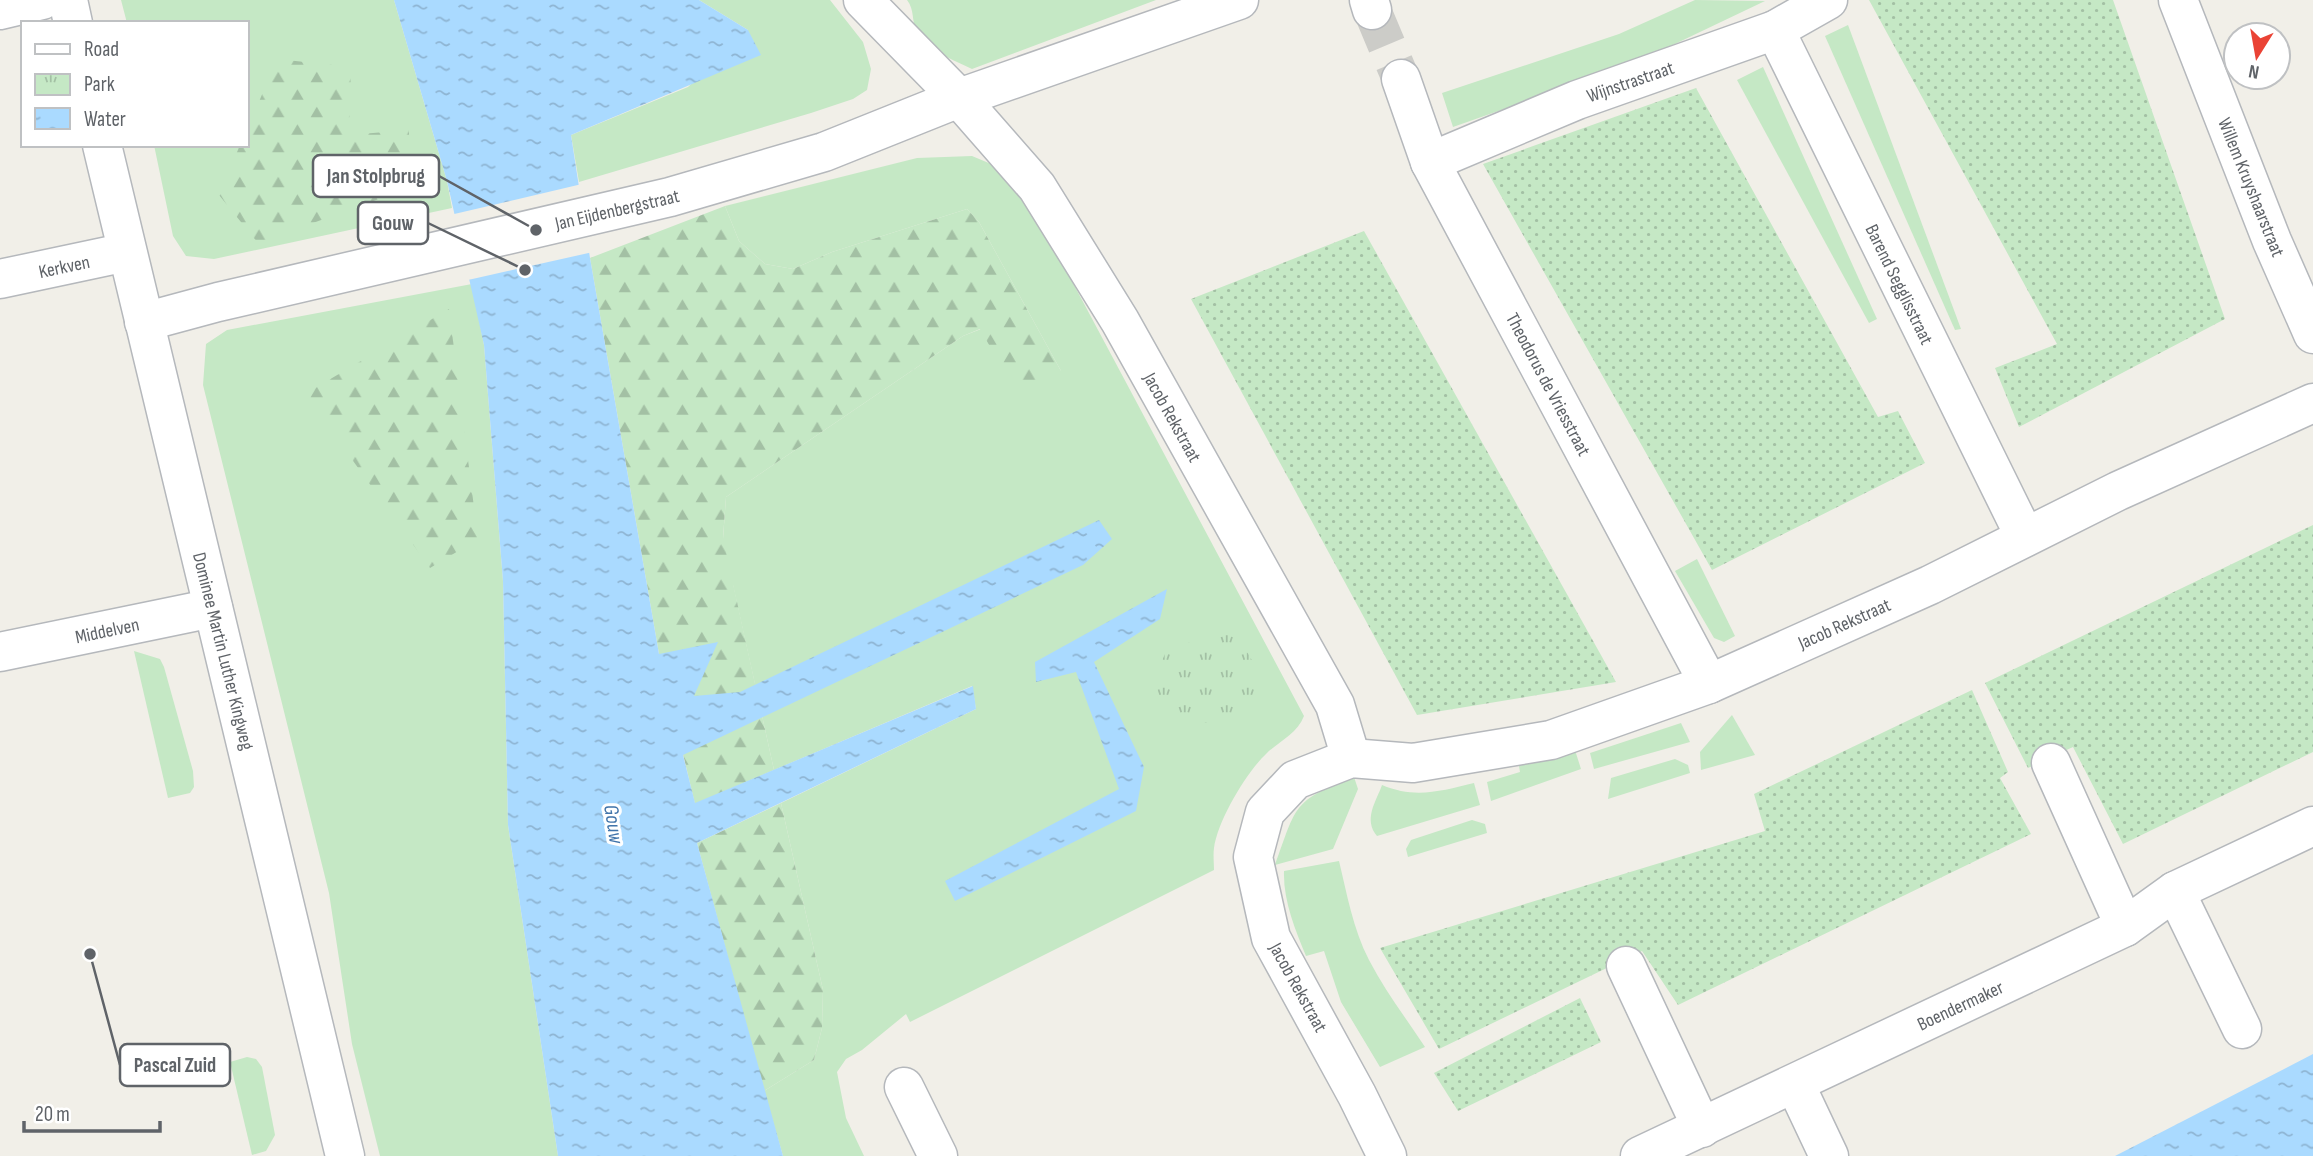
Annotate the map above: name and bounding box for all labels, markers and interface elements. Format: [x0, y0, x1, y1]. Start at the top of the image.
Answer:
legend [21, 21, 248, 147]
north arrow [2222, 21, 2292, 91]
text: Road [84, 37, 119, 62]
street label: Wijnstrastraat [1584, 57, 1677, 108]
text: N [2247, 59, 2261, 83]
text: Park [84, 72, 115, 97]
text: Water [84, 107, 126, 132]
street label: Willem Kruyshaarstraat [2212, 115, 2289, 261]
callout: Jan Stolpbrug [313, 155, 439, 197]
text: Jan Stolpbrug [326, 164, 425, 189]
street label: Jan Eijdenbergstraat [552, 185, 682, 236]
callout: Gouw [358, 202, 428, 244]
text: Gouw [372, 211, 414, 236]
street label: Barend Segglisstraat [1860, 221, 1938, 349]
street label: Kerkven [37, 251, 92, 284]
street label: Theodorus de Vriesstraat [1500, 309, 1595, 460]
street label: Jacob Rekstraat [1137, 368, 1206, 467]
street label: Dominee Martin Luther Kingweg [187, 550, 258, 753]
street label: Jacob Rekstraat [1794, 594, 1895, 655]
street label: Middelven [73, 613, 141, 649]
water label: Gouw [598, 803, 629, 847]
street label: Jacob Rekstraat [1263, 938, 1332, 1037]
street label: Boendermaker [1914, 976, 2008, 1036]
callout: Pascal Zuid [120, 1044, 230, 1086]
text: Pascal Zuid [134, 1053, 216, 1078]
scale bar [24, 1090, 161, 1134]
text: 20 m [35, 1102, 70, 1127]

